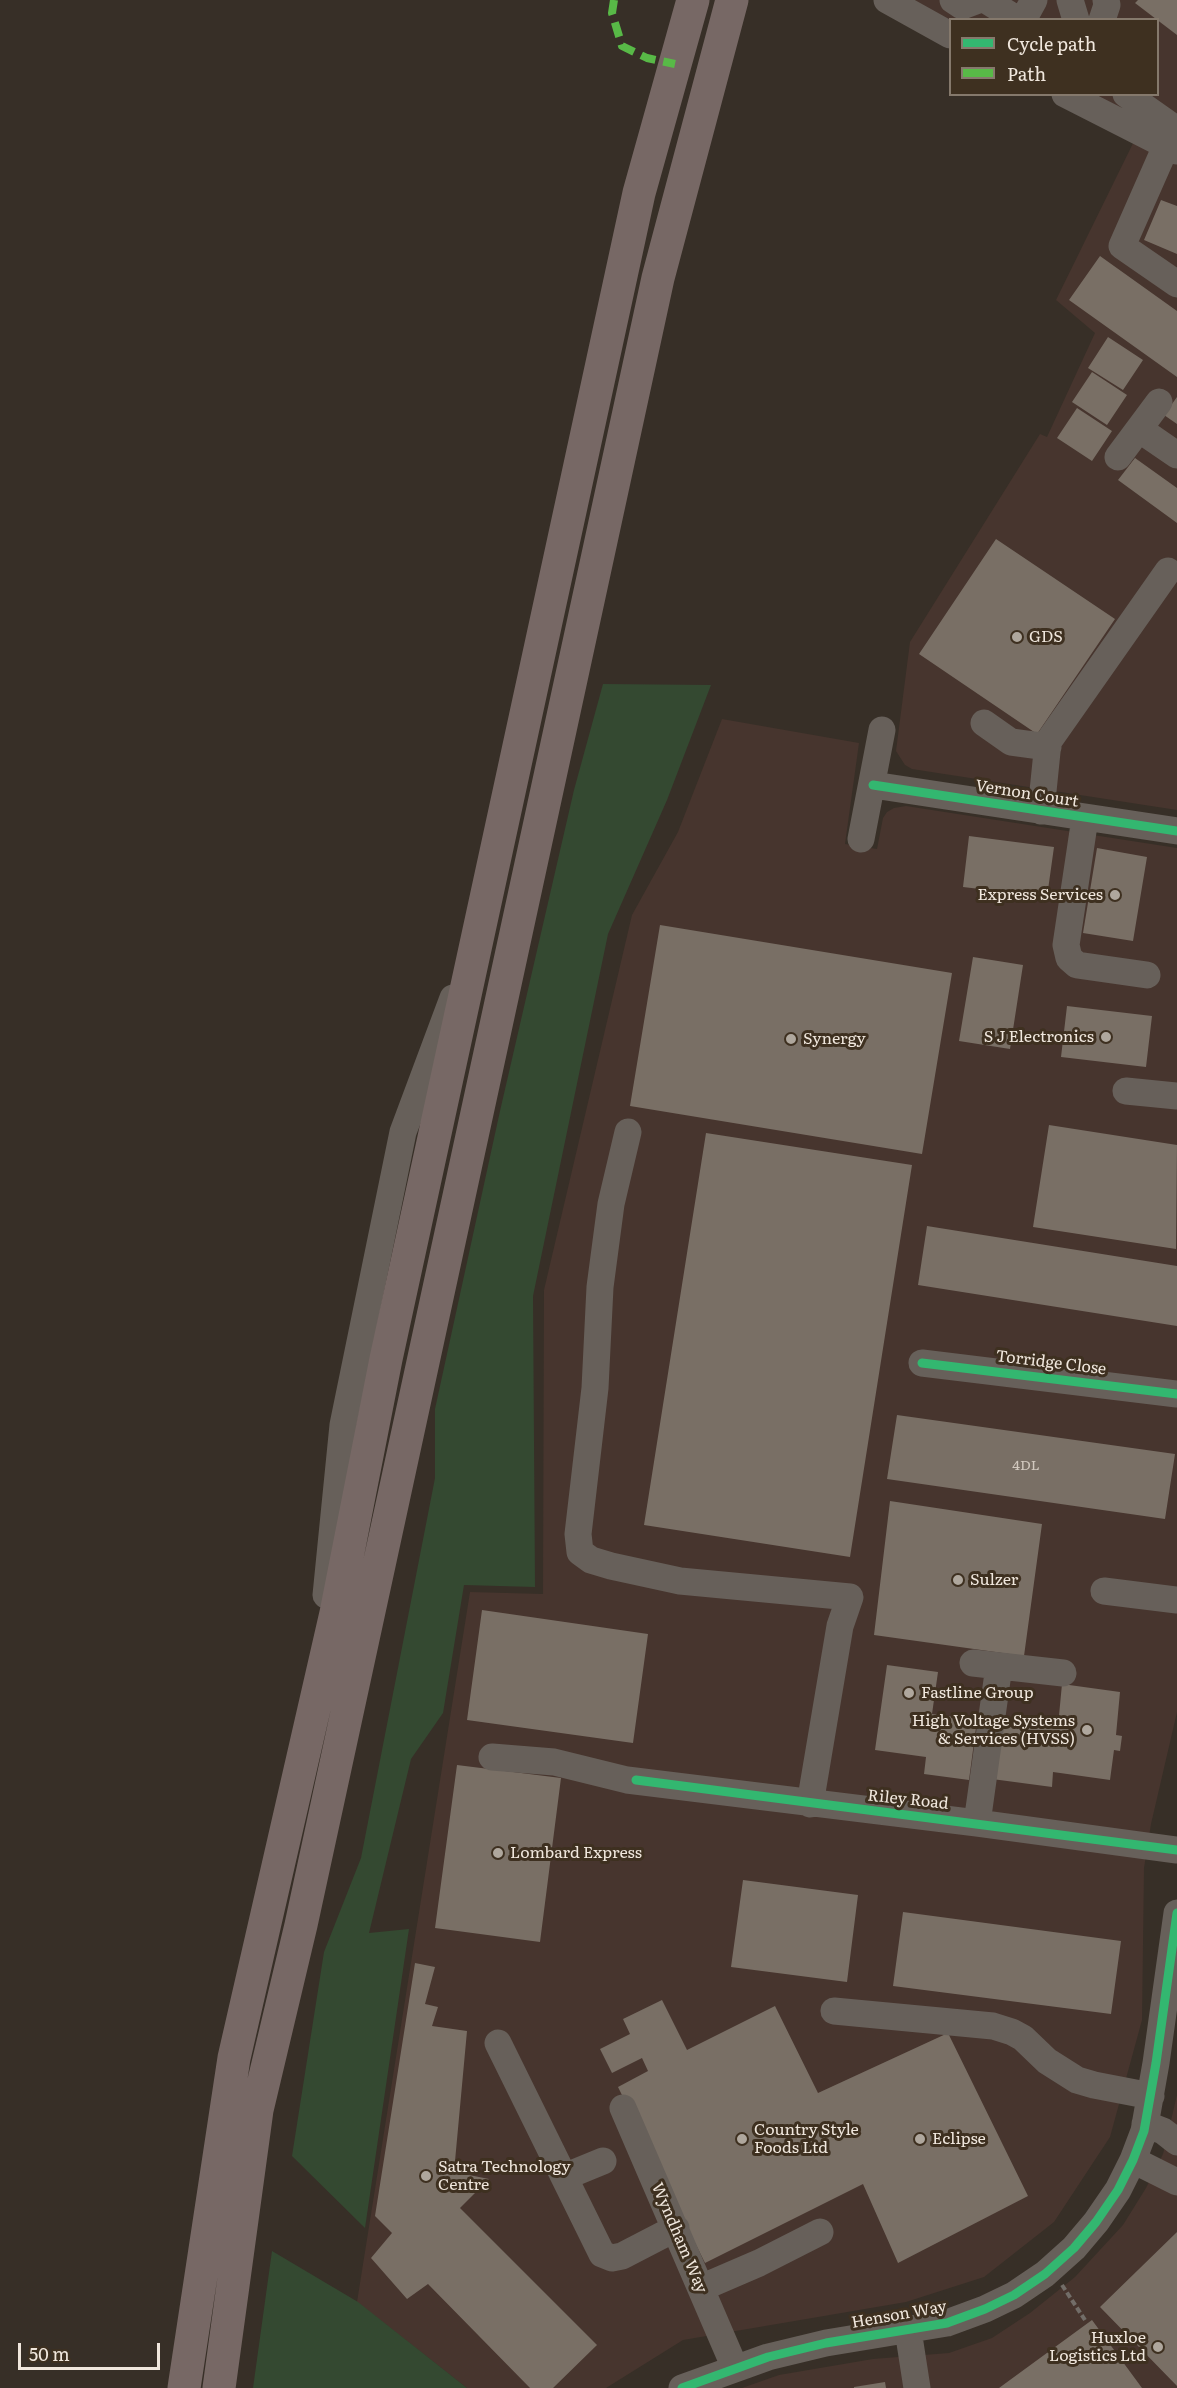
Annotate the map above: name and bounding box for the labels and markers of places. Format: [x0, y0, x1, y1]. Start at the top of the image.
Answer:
place label: GDS [1029, 627, 1063, 647]
marker: GDS [1010, 630, 1024, 644]
place label: Express Services [978, 885, 1103, 905]
marker: Express Services [1108, 888, 1122, 902]
place label: S J Electronics [984, 1027, 1094, 1047]
place label: Synergy [803, 1029, 866, 1049]
marker: S J Electronics [1099, 1030, 1113, 1044]
marker: Synergy [784, 1032, 798, 1046]
place label: Sulzer [970, 1570, 1018, 1590]
marker: Sulzer [951, 1573, 965, 1587]
place label: Fastline Group [921, 1683, 1034, 1703]
marker: Fastline Group [902, 1686, 916, 1700]
place label: High Voltage Systems & Services (HVSS) [912, 1711, 1075, 1749]
marker: High Voltage Systems & Services (HVSS) [1080, 1723, 1094, 1737]
place label: Lombard Express [510, 1843, 642, 1863]
marker: Lombard Express [491, 1846, 505, 1860]
place label: Country Style Foods Ltd [754, 2120, 859, 2158]
place label: Eclipse [932, 2129, 986, 2149]
marker: Country Style Foods Ltd [735, 2132, 749, 2146]
marker: Eclipse [913, 2132, 927, 2146]
place label: Satra Technology Centre [438, 2157, 571, 2195]
marker: Satra Technology Centre [419, 2169, 433, 2183]
place label: Huxloe Logistics Ltd [1049, 2328, 1146, 2366]
marker: Huxloe Logistics Ltd [1151, 2340, 1165, 2354]

